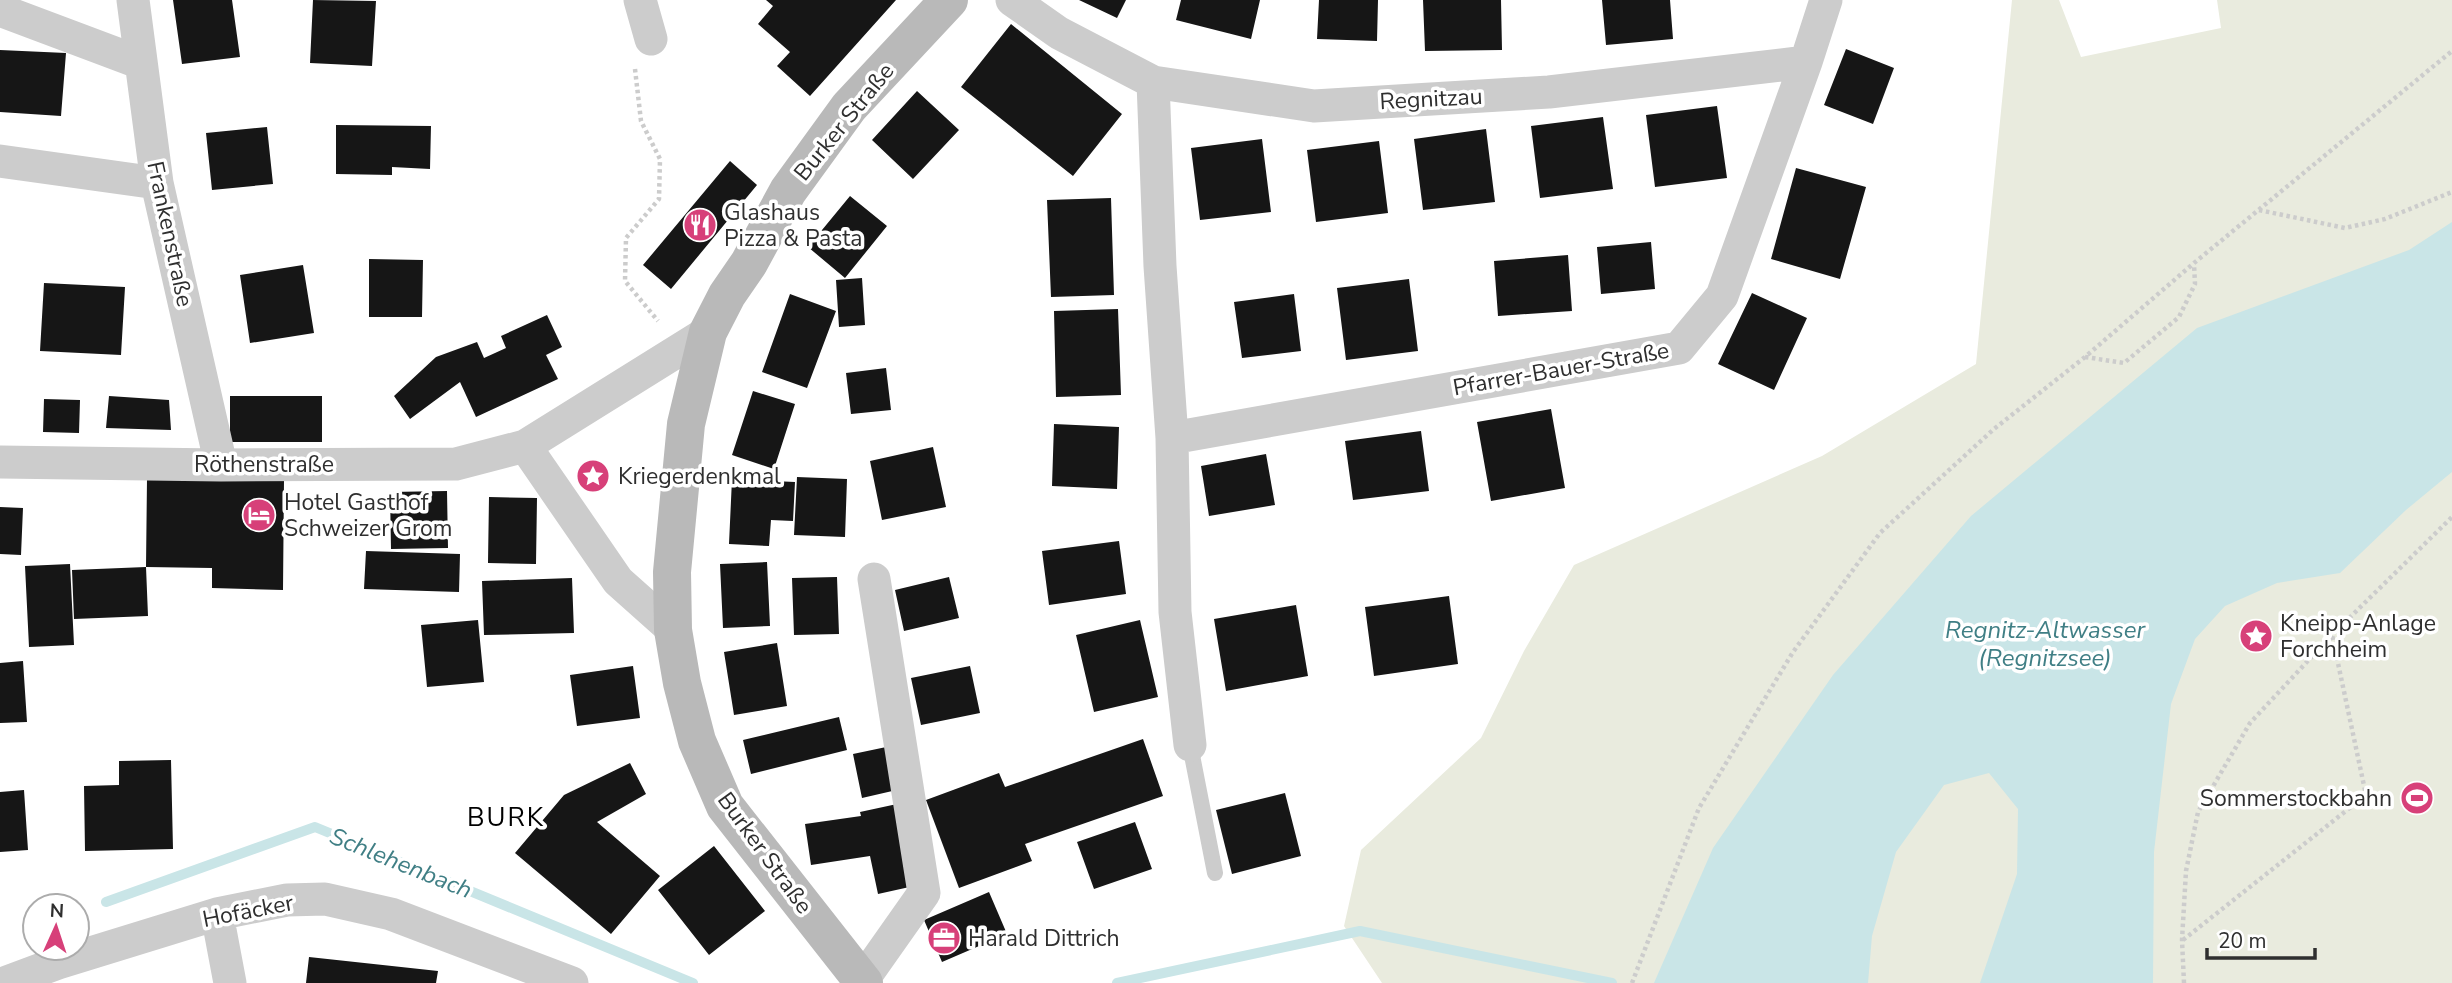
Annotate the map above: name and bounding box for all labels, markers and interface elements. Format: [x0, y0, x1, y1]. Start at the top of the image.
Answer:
street label: Burker Straße [787, 57, 901, 187]
street label: Regnitzau [1379, 81, 1483, 117]
street label: Frankenstraße [139, 158, 201, 310]
place label: Glashaus Pizza & Pasta [724, 197, 862, 254]
restaurant icon: Glashaus Pizza & Pasta [681, 206, 719, 244]
street label: Pfarrer-Bauer-Straße [1450, 335, 1672, 403]
street label: Röthenstraße [194, 449, 334, 480]
place icon: Kriegerdenkmal [574, 457, 612, 495]
place label: Kriegerdenkmal [618, 461, 781, 492]
place label: Hotel Gasthof Schweizer Grom [284, 487, 453, 544]
hotel icon: Hotel Gasthof Schweizer Grom [240, 496, 278, 534]
place label: Kneipp-Anlage Forchheim [2280, 608, 2436, 665]
water label: Regnitz-Altwasser (Regnitzsee) [1945, 614, 2146, 674]
place icon: Kneipp-Anlage Forchheim [2237, 617, 2275, 655]
sports icon: Sommerstockbahn [2398, 779, 2436, 817]
place label: Sommerstockbahn [2200, 783, 2392, 814]
street label: Burker Straße [710, 786, 820, 920]
district label: BURK [467, 800, 545, 835]
water label: Schlehenbach [325, 820, 477, 906]
street label: Hofäcker [200, 887, 297, 935]
north arrow [21, 892, 91, 962]
text: N [49, 898, 65, 924]
scale bar [2207, 916, 2316, 960]
office icon: Harald Dittrich [925, 919, 963, 957]
place label: Harald Dittrich [968, 923, 1120, 954]
text: 20 m [2218, 927, 2267, 955]

